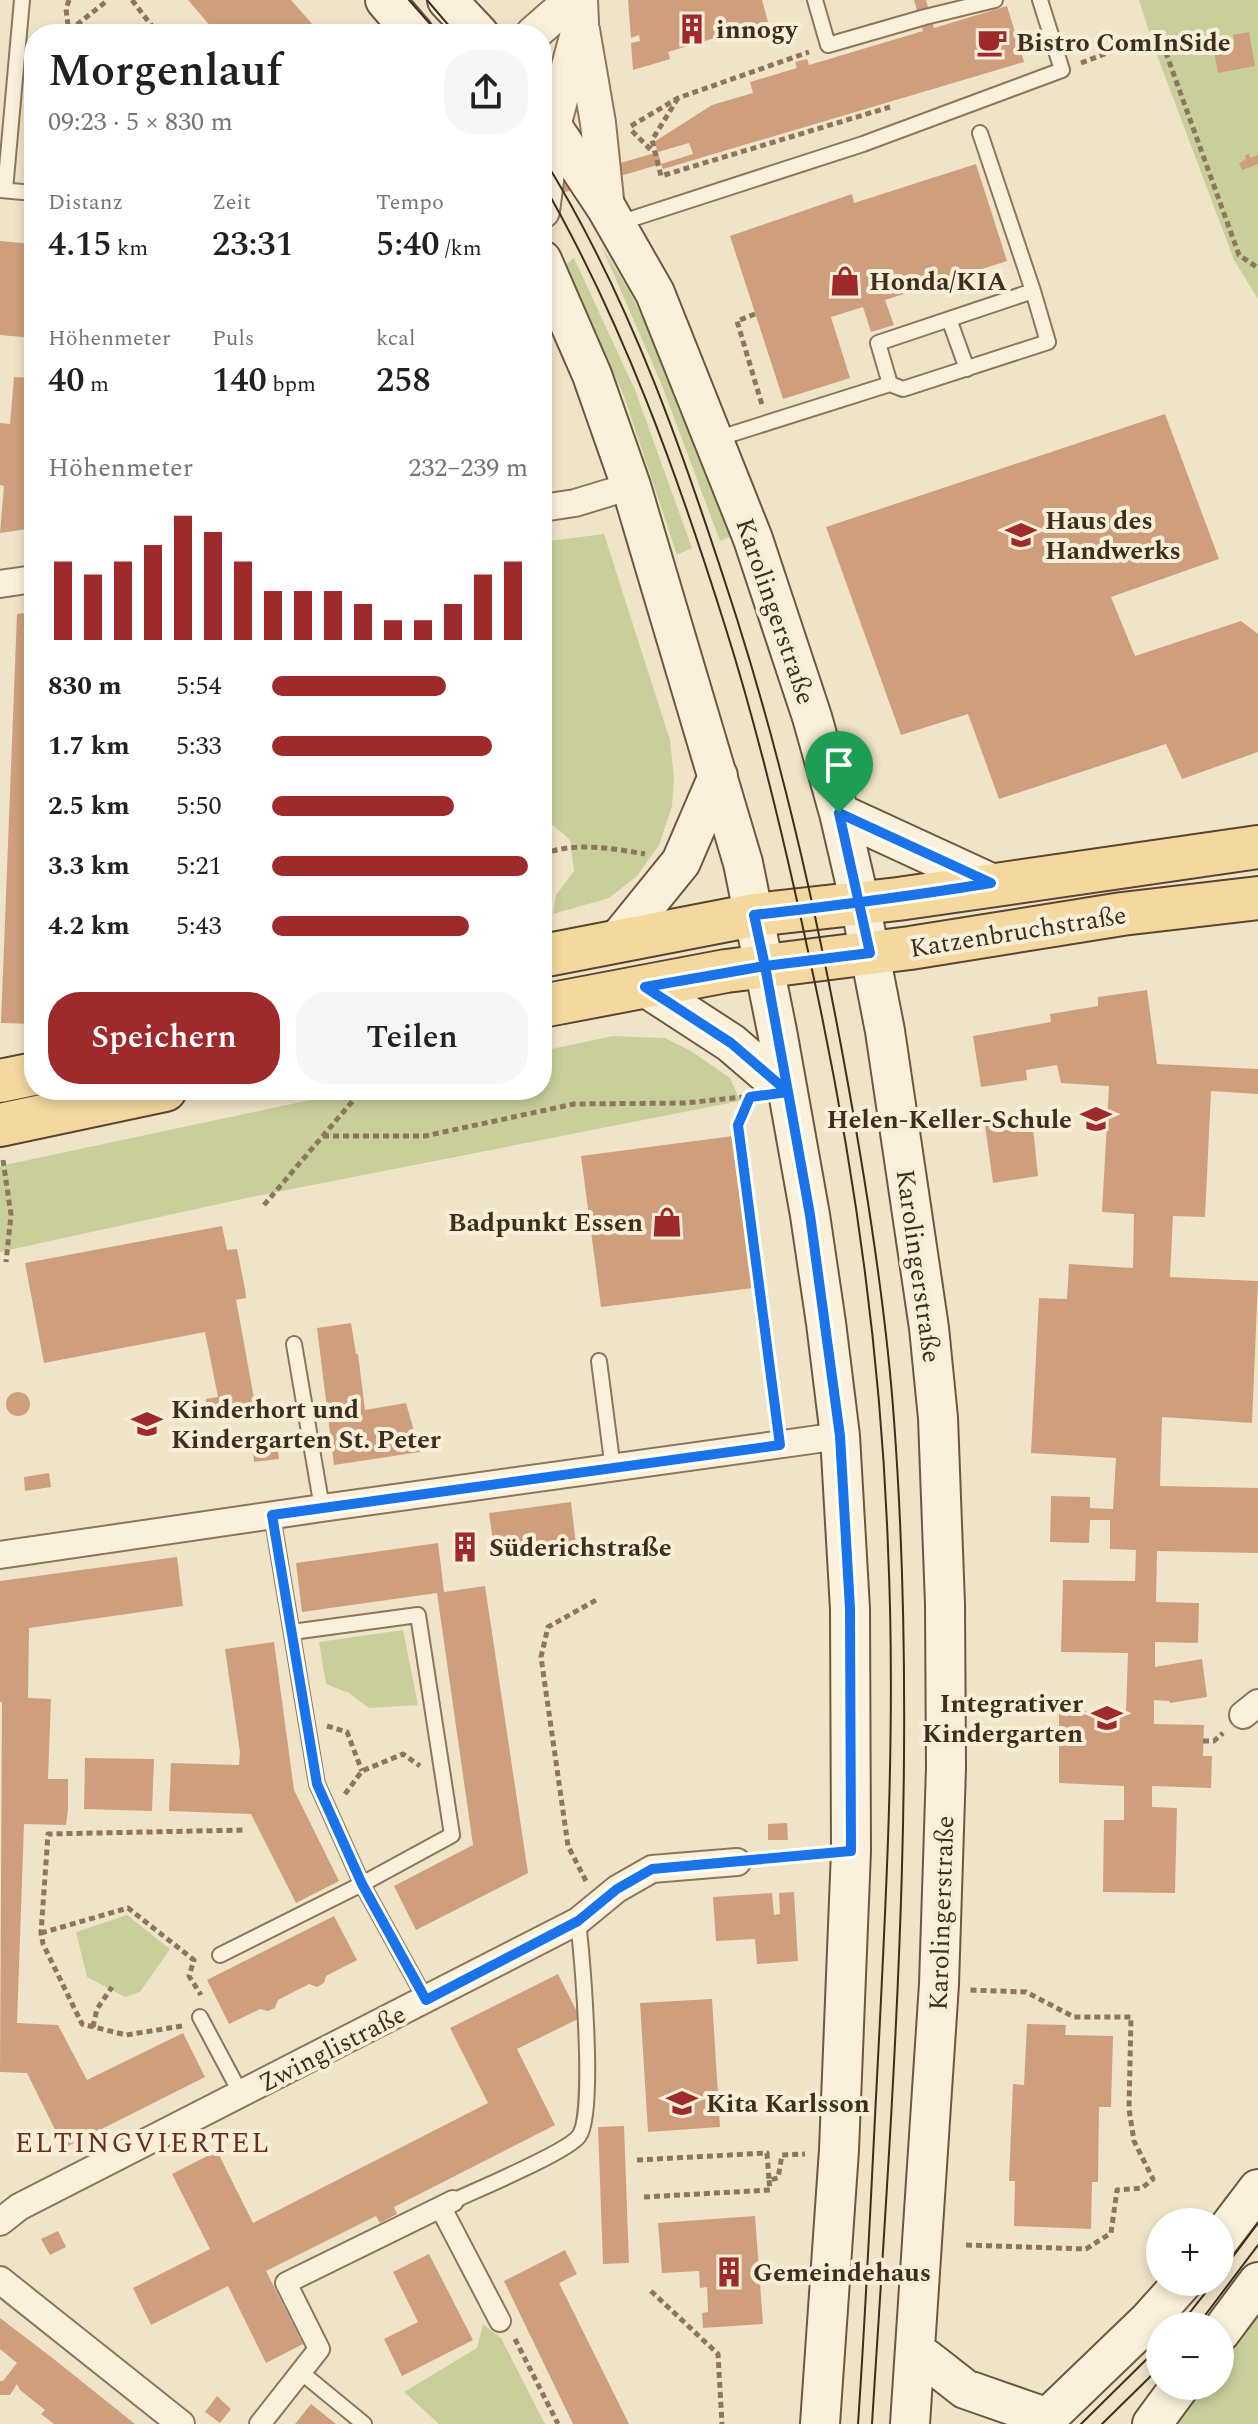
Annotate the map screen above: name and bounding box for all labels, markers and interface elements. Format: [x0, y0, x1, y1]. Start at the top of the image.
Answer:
place label: innogy [716, 10, 799, 50]
building icon: innogy [675, 12, 709, 46]
place label: Bistro ComInSide [1016, 23, 1231, 63]
cafe icon: Bistro ComInSide [975, 25, 1009, 59]
text: Morgenlauf [48, 38, 282, 105]
button: share [444, 50, 528, 134]
text: 09:23 · 5 × 830 m [48, 102, 233, 142]
text: Distanz [48, 186, 123, 219]
text: Zeit [212, 186, 251, 219]
text: Tempo [376, 186, 444, 219]
text: 4.15 [48, 219, 112, 271]
text: 23:31 [212, 219, 294, 271]
text: 5:40 [376, 219, 440, 271]
text: km [112, 232, 148, 265]
text: /km [440, 232, 482, 265]
place label: Honda/KIA [869, 262, 1007, 302]
shop icon: Honda/KIA [828, 264, 862, 298]
text: Höhenmeter [48, 322, 171, 355]
text: Puls [212, 322, 254, 355]
text: kcal [376, 322, 416, 355]
text: 40 [48, 355, 84, 407]
text: 140 [212, 355, 267, 407]
text: 258 [376, 355, 431, 407]
text: m [84, 368, 109, 401]
text: bpm [267, 368, 316, 401]
text: Höhenmeter [48, 448, 193, 488]
text: 232–239 m [408, 448, 528, 488]
place label: Haus des Handwerks [1045, 501, 1181, 571]
street label: Karolingerstraße [724, 513, 826, 710]
school or university icon: Haus des Handwerks [1004, 518, 1038, 552]
text: 830 m [48, 666, 122, 706]
text: 5:54 [176, 666, 222, 706]
text: 1.7 km [48, 726, 130, 766]
text: 5:33 [176, 726, 222, 766]
pin [805, 731, 873, 813]
icon: arrive [817, 743, 861, 787]
text: 2.5 km [48, 786, 130, 826]
text: 5:50 [176, 786, 222, 826]
text: 3.3 km [48, 846, 130, 886]
text: 5:21 [176, 846, 222, 886]
street label: Katzenbruchstraße [907, 895, 1129, 969]
text: 4.2 km [48, 906, 130, 946]
text: 5:43 [176, 906, 222, 946]
button: Speichern [48, 992, 280, 1084]
button: Teilen [296, 992, 528, 1084]
place label: Helen-Keller-Schule [827, 1100, 1072, 1140]
school or university icon: Helen-Keller-Schule [1079, 1102, 1113, 1136]
street label: Karolingerstraße [885, 1167, 951, 1365]
place label: Badpunkt Essen [448, 1203, 643, 1243]
shop icon: Badpunkt Essen [650, 1205, 684, 1239]
place label: Kinderhort und Kindergarten St. Peter [171, 1390, 442, 1460]
school or university icon: Kinderhort und Kindergarten St. Peter [130, 1407, 164, 1441]
place label: Süderichstraße [489, 1528, 672, 1568]
building icon: Süderichstraße [448, 1530, 482, 1564]
place label: Integrativer Kindergarten [922, 1684, 1084, 1754]
school or university icon: Integrativer Kindergarten [1090, 1701, 1124, 1735]
street label: Karolingerstraße [919, 1815, 965, 2011]
street label: Zwinglistraße [252, 1995, 413, 2103]
place label: Kita Karlsson [706, 2084, 870, 2124]
school or university icon: Kita Karlsson [665, 2086, 699, 2120]
district label: ELTINGVIERTEL [15, 2122, 271, 2165]
map controls [1146, 2208, 1234, 2400]
button: + [1146, 2208, 1234, 2296]
place label: Gemeindehaus [753, 2253, 931, 2293]
building icon: Gemeindehaus [712, 2255, 746, 2289]
button: − [1146, 2312, 1234, 2400]

